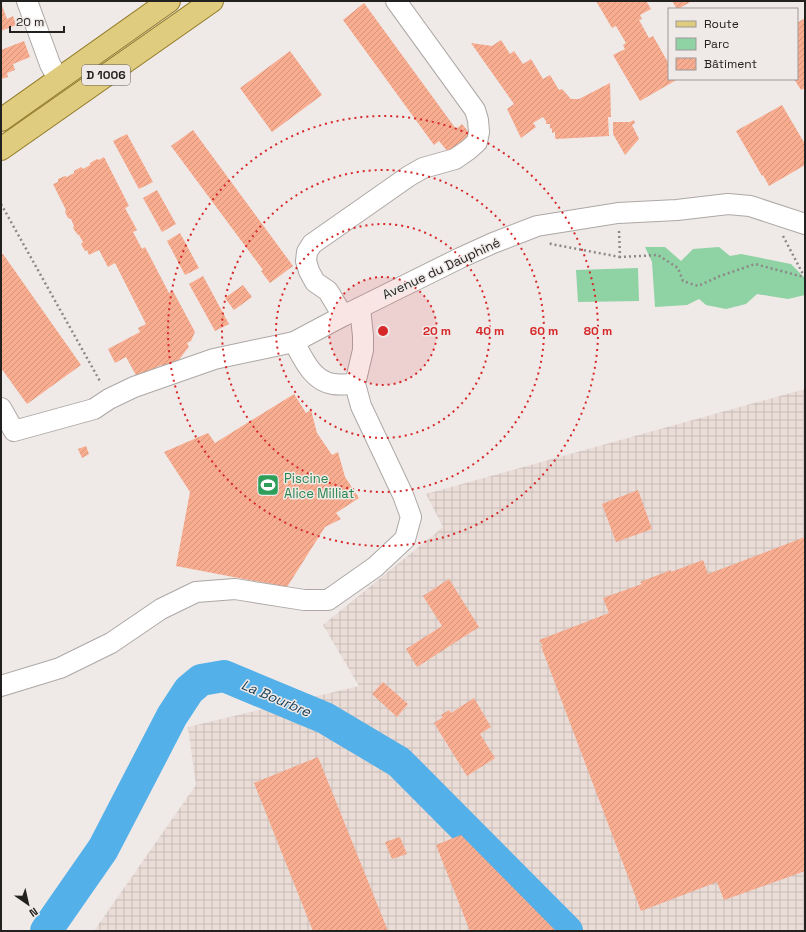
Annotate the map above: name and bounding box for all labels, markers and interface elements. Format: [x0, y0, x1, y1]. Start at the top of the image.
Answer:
scale bar [10, 8, 64, 34]
legend [668, 8, 798, 80]
text: 20 m [16, 14, 44, 30]
text: Route [704, 16, 739, 32]
text: Parc [704, 36, 729, 52]
text: Bâtiment [704, 56, 757, 72]
road number: D 1006 [82, 65, 130, 85]
street label: Avenue du Dauphiné [380, 234, 503, 303]
text: 20 m [423, 323, 451, 339]
text: 40 m [476, 323, 504, 339]
text: 60 m [530, 323, 558, 339]
text: 80 m [584, 323, 612, 339]
centre of rings [376, 324, 390, 338]
place label: Piscine Alice Milliat [284, 470, 354, 502]
sports icon: Piscine Alice Milliat [255, 472, 281, 498]
water label: La Bourbre [239, 675, 314, 721]
north arrow [8, 884, 48, 924]
text: N [27, 904, 41, 920]

